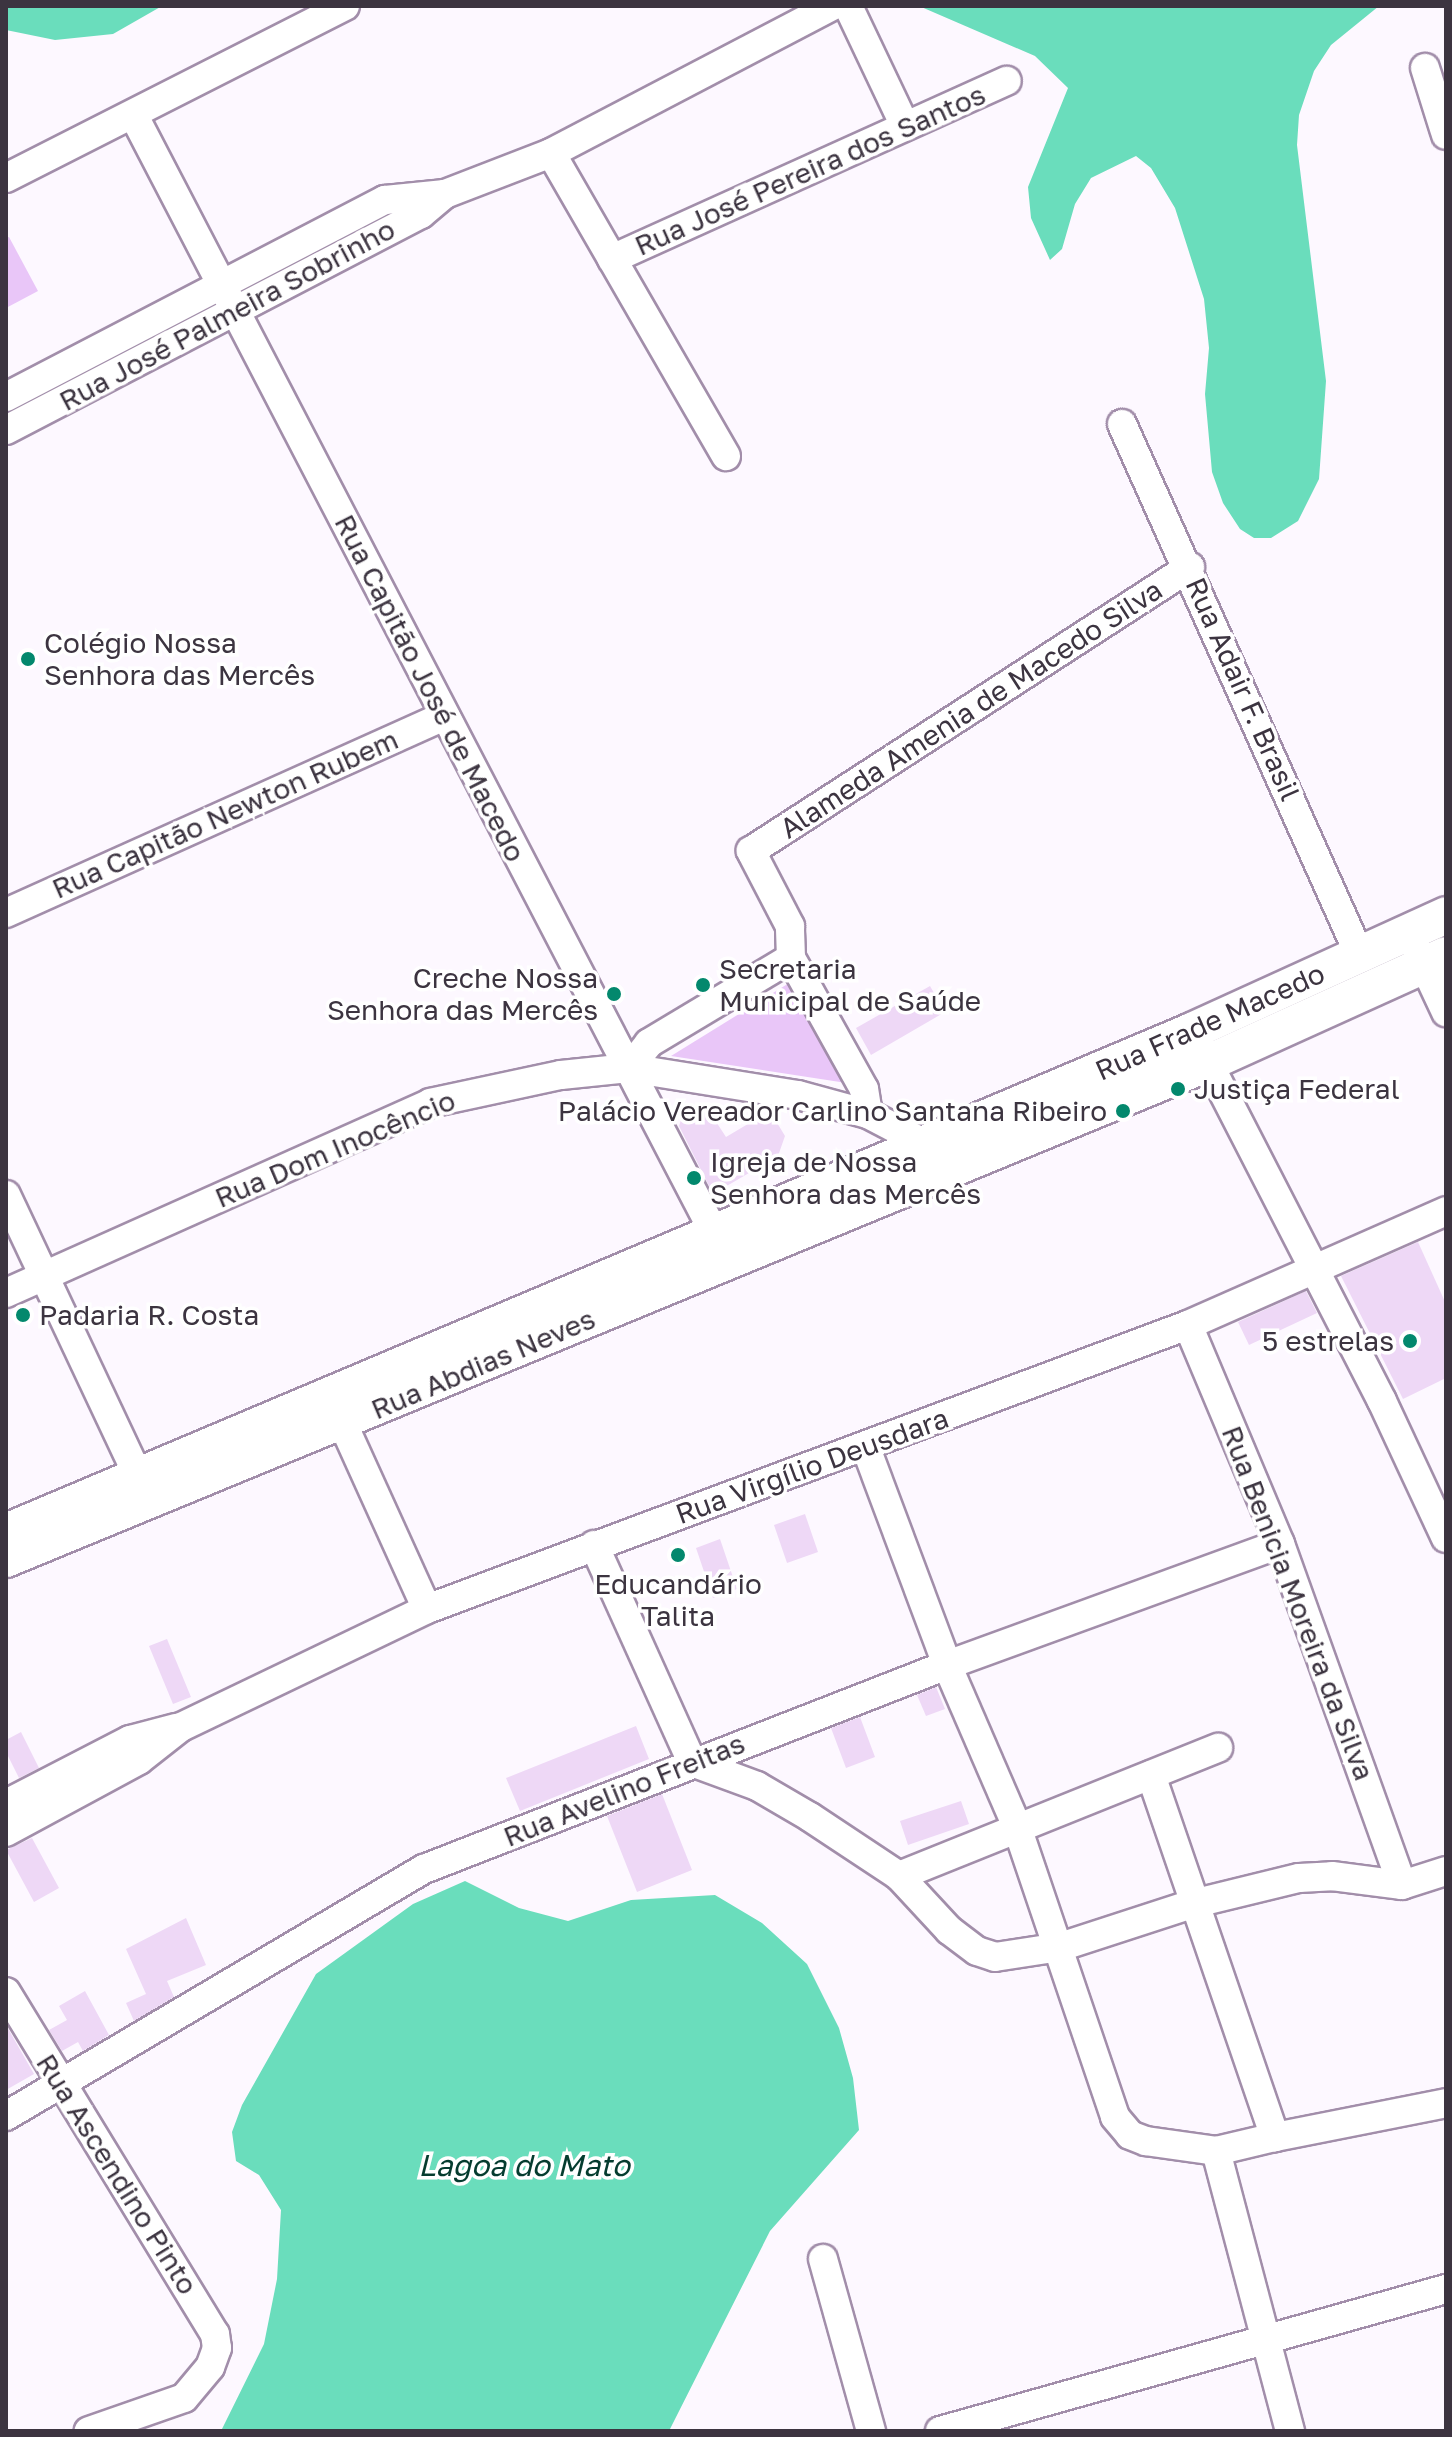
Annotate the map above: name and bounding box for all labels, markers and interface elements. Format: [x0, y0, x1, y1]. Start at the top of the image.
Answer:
street label: Rua José Pereira dos Santos [630, 77, 990, 263]
street label: Rua José Palmeira Sobrinho [54, 212, 400, 418]
street label: Rua Capitão José de Macedo [328, 509, 532, 867]
street label: Rua Adair F. Brasil [1179, 572, 1307, 806]
street label: Alameda Amenia de Macedo Silva [774, 573, 1168, 845]
place label: Colégio Nossa Senhora das Mercês [44, 626, 315, 692]
marker: Colégio Nossa Senhora das Mercês [19, 650, 37, 668]
street label: Rua Capitão Newton Rubem [47, 722, 403, 906]
place label: Secretaria Municipal de Saúde [719, 952, 981, 1018]
street label: Rua Frade Macedo [1090, 956, 1330, 1088]
place label: Creche Nossa Senhora das Mercês [327, 961, 598, 1027]
marker: Secretaria Municipal de Saúde [694, 976, 712, 994]
marker: Creche Nossa Senhora das Mercês [605, 985, 623, 1003]
place label: Justiça Federal [1194, 1072, 1400, 1106]
marker: Justiça Federal [1169, 1080, 1187, 1098]
street label: Rua Dom Inocêncio [210, 1083, 460, 1215]
place label: Palácio Vereador Carlino Santana Ribeiro [558, 1094, 1107, 1128]
marker: Palácio Vereador Carlino Santana Ribeiro [1114, 1102, 1132, 1120]
place label: Igreja de Nossa Senhora das Mercês [710, 1145, 981, 1211]
marker: Igreja de Nossa Senhora das Mercês [685, 1169, 703, 1187]
place label: Padaria R. Costa [39, 1298, 259, 1332]
street label: Rua Abdias Neves [366, 1302, 600, 1426]
marker: Padaria R. Costa [14, 1306, 32, 1324]
place label: 5 estrelas [1262, 1324, 1394, 1358]
marker: 5 estrelas [1401, 1332, 1419, 1350]
street label: Rua Virgílio Deusdara [671, 1401, 953, 1531]
street label: Rua Benicia Moreira da Silva [1215, 1421, 1381, 1785]
marker: Educandário Talita [669, 1546, 687, 1564]
place label: Educandário Talita [594, 1567, 762, 1633]
street label: Rua Avelino Freitas [499, 1726, 749, 1854]
street label: Rua Ascendino Pinto [29, 2048, 205, 2300]
water label: Lagoa do Mato [418, 2147, 630, 2183]

